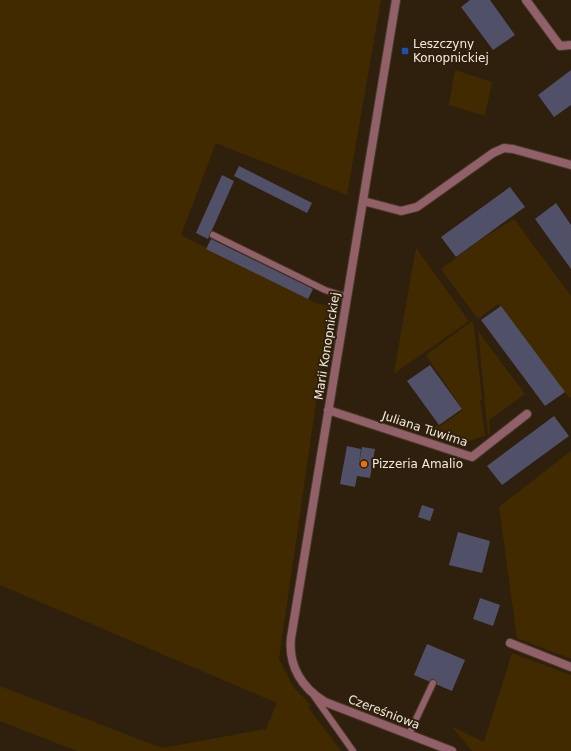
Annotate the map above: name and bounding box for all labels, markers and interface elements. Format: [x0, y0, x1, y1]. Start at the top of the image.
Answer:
place label: Leszczyny Konopnickiej [413, 37, 489, 65]
marker: Leszczyny Konopnickiej [400, 46, 410, 56]
street label: Marii Konopnickiej [312, 291, 342, 401]
street label: Juliana Tuwima [379, 408, 470, 449]
place label: Pizzeria Amalio [372, 457, 463, 471]
marker: Pizzeria Amalio [359, 459, 369, 469]
street label: Czereśniowa [346, 692, 422, 732]

